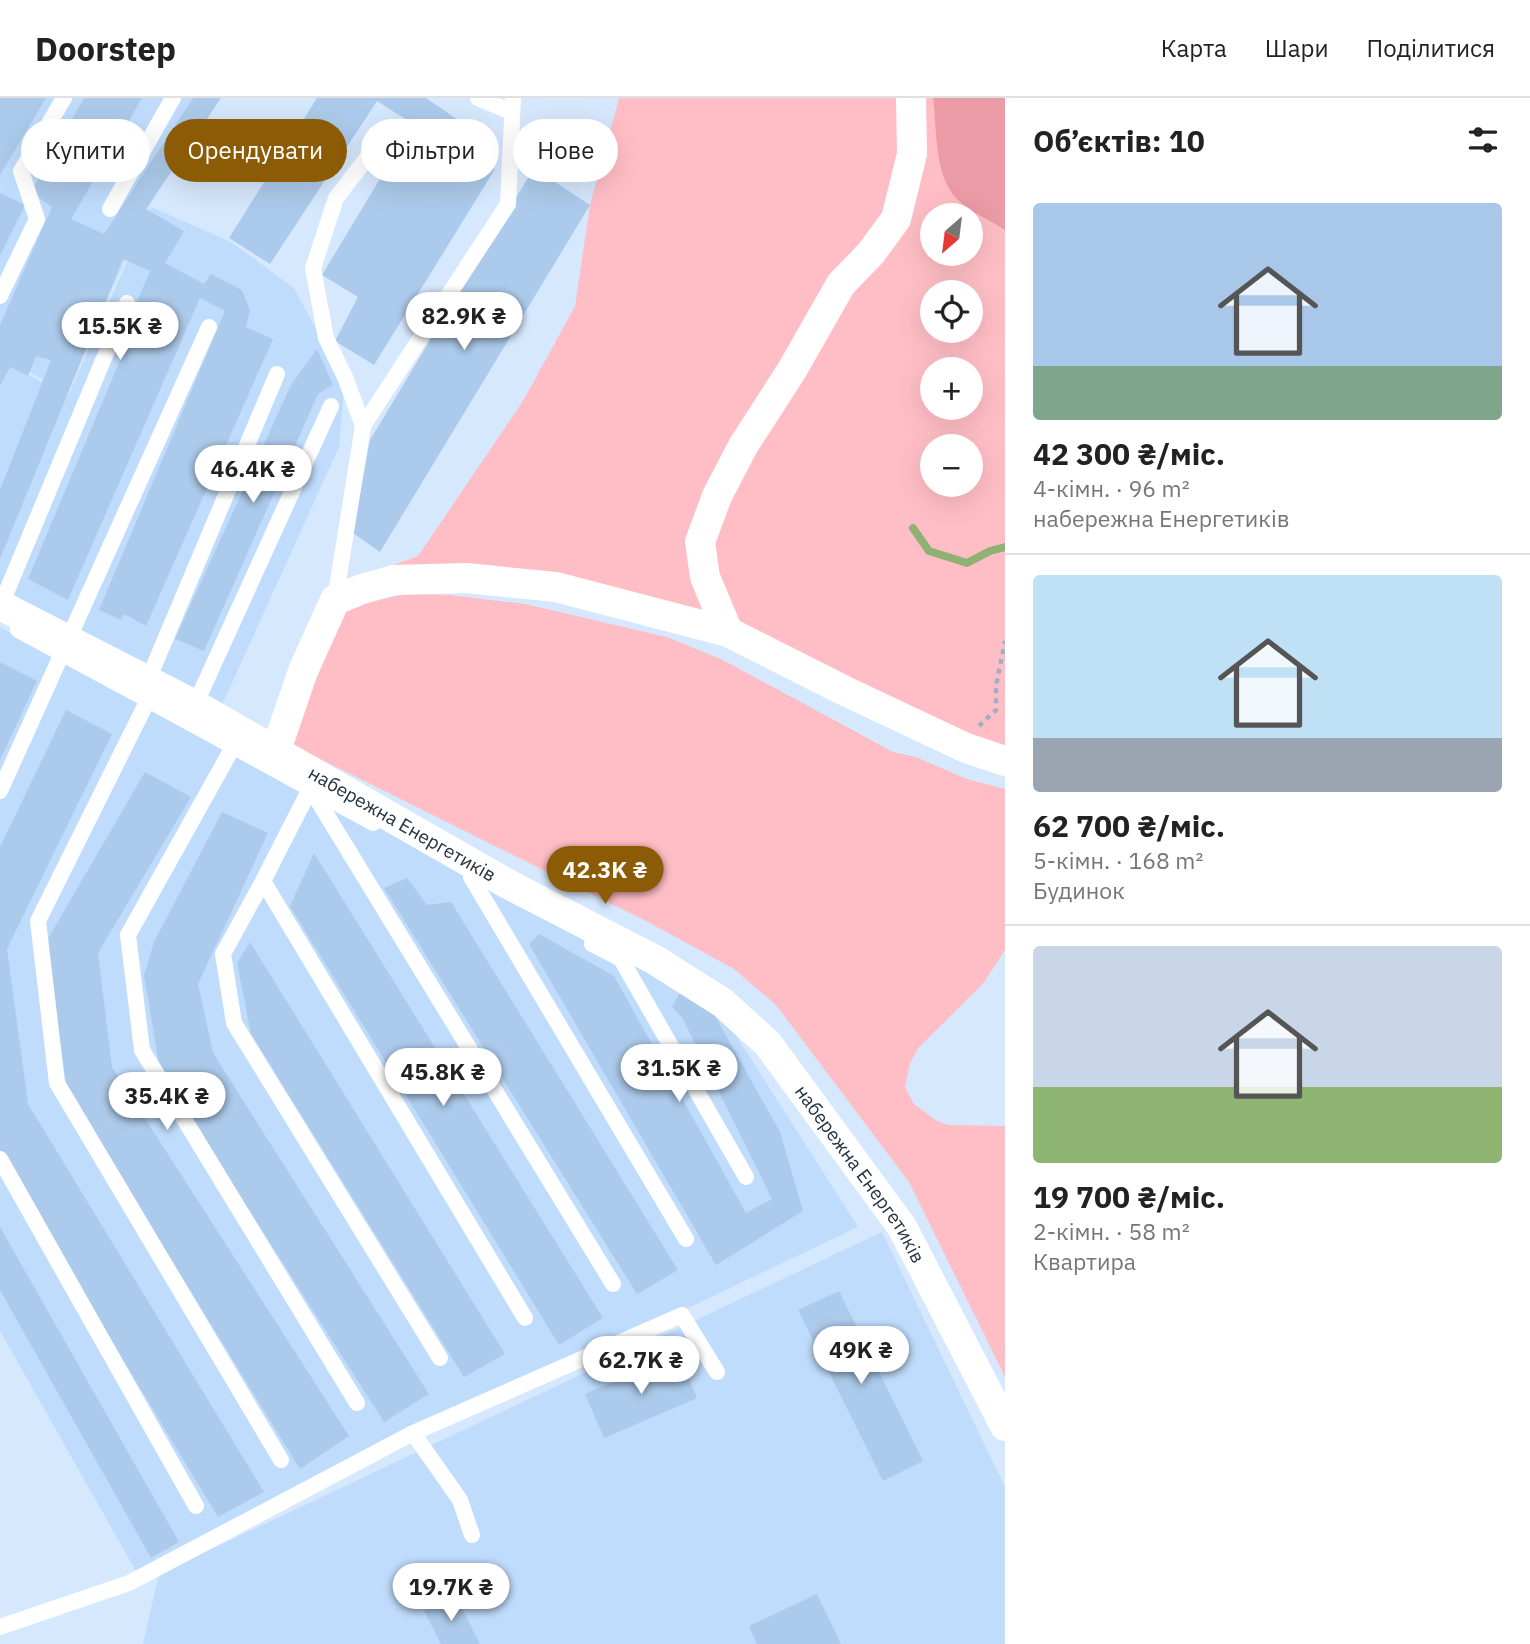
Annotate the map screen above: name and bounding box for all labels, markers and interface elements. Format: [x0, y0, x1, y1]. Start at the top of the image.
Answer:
text: Doorstep [35, 27, 176, 70]
text: Карта [1161, 32, 1227, 64]
text: Шари [1265, 32, 1329, 64]
text: Поділитися [1367, 32, 1495, 64]
chip: Купити [21, 119, 150, 182]
chip: Орендувати [164, 119, 347, 182]
chip: Фільтри [361, 119, 499, 182]
chip: Нове [513, 119, 618, 182]
text: Об’єктів: 10 [1033, 121, 1205, 160]
icon: filters [1464, 121, 1502, 159]
north arrow [920, 203, 984, 266]
map controls [920, 203, 983, 497]
icon: home [1205, 248, 1331, 374]
button: locate [920, 280, 983, 343]
pin: 82.9K ₴ [399, 292, 529, 352]
text: 82.9K ₴ [422, 300, 506, 330]
pin: 15.5K ₴ [55, 302, 185, 362]
text: 15.5K ₴ [78, 310, 162, 340]
button: + [920, 357, 983, 420]
button: − [920, 434, 983, 497]
text: 42 300 ₴/міс. [1033, 434, 1225, 473]
pin: 46.4K ₴ [188, 446, 318, 505]
text: 46.4K ₴ [211, 453, 295, 483]
text: 4-кімн. · 96 m² [1033, 473, 1190, 503]
text: набережна Енергетиків [1033, 503, 1290, 533]
icon: home [1205, 620, 1331, 746]
street label: набережна Енергетиків [304, 761, 500, 887]
text: 62 700 ₴/міс. [1033, 806, 1225, 845]
text: 5-кімн. · 168 m² [1033, 845, 1203, 875]
pin: 42.3K ₴ [540, 846, 670, 906]
text: 42.3K ₴ [563, 854, 647, 884]
text: Будинок [1033, 875, 1125, 905]
icon: home [1205, 991, 1331, 1117]
pin: 31.5K ₴ [614, 1044, 744, 1104]
pin: 45.8K ₴ [378, 1048, 508, 1108]
text: 31.5K ₴ [637, 1052, 721, 1082]
text: 45.8K ₴ [401, 1056, 485, 1086]
pin: 35.4K ₴ [102, 1072, 232, 1132]
text: 35.4K ₴ [125, 1080, 209, 1110]
street label: набережна Енергетиків [790, 1080, 930, 1267]
text: 19 700 ₴/міс. [1033, 1177, 1225, 1216]
text: 2-кімн. · 58 m² [1033, 1216, 1190, 1246]
text: Квартира [1033, 1246, 1136, 1276]
pin: 49K ₴ [812, 1326, 910, 1386]
text: 49K ₴ [829, 1334, 893, 1364]
pin: 62.7K ₴ [576, 1336, 706, 1396]
text: 62.7K ₴ [599, 1344, 683, 1374]
pin: 19.7K ₴ [386, 1564, 516, 1623]
text: 19.7K ₴ [409, 1571, 493, 1601]

